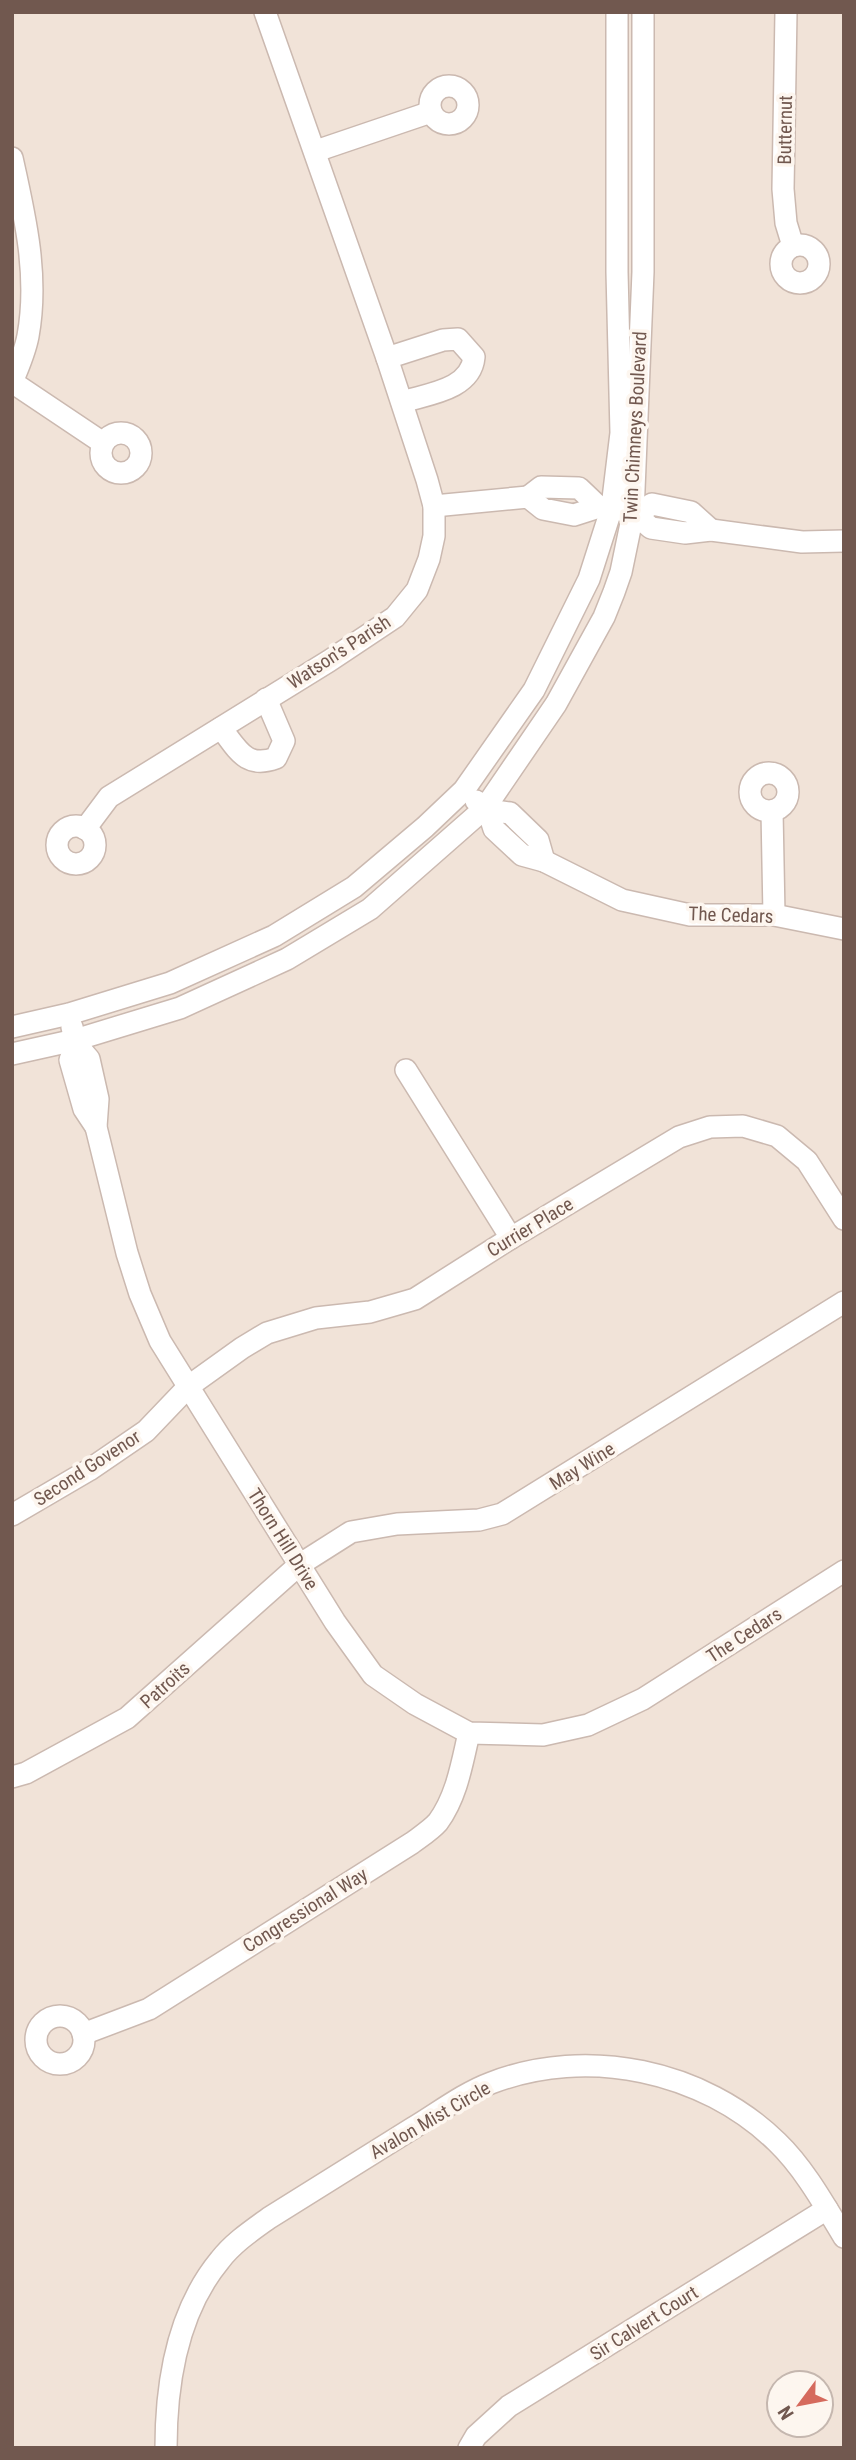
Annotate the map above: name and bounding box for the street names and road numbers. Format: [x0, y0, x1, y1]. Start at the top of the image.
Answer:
street label: Butternut [773, 95, 797, 165]
street label: Twin Chimneys Boulevard [619, 331, 651, 523]
street label: Watson's Parish [283, 610, 395, 694]
street label: The Cedars [688, 902, 774, 928]
street label: Currier Place [483, 1192, 577, 1262]
street label: Second Govenor [30, 1425, 145, 1511]
street label: May Wine [545, 1437, 619, 1495]
street label: Thorn Hill Drive [243, 1484, 323, 1594]
street label: The Cedars [702, 1602, 786, 1668]
street label: Patroits [135, 1657, 195, 1713]
street label: Congressional Way [238, 1862, 372, 1958]
street label: Avalon Mist Circle [366, 2076, 494, 2164]
street label: Sir Calvert Court [586, 2281, 702, 2365]

